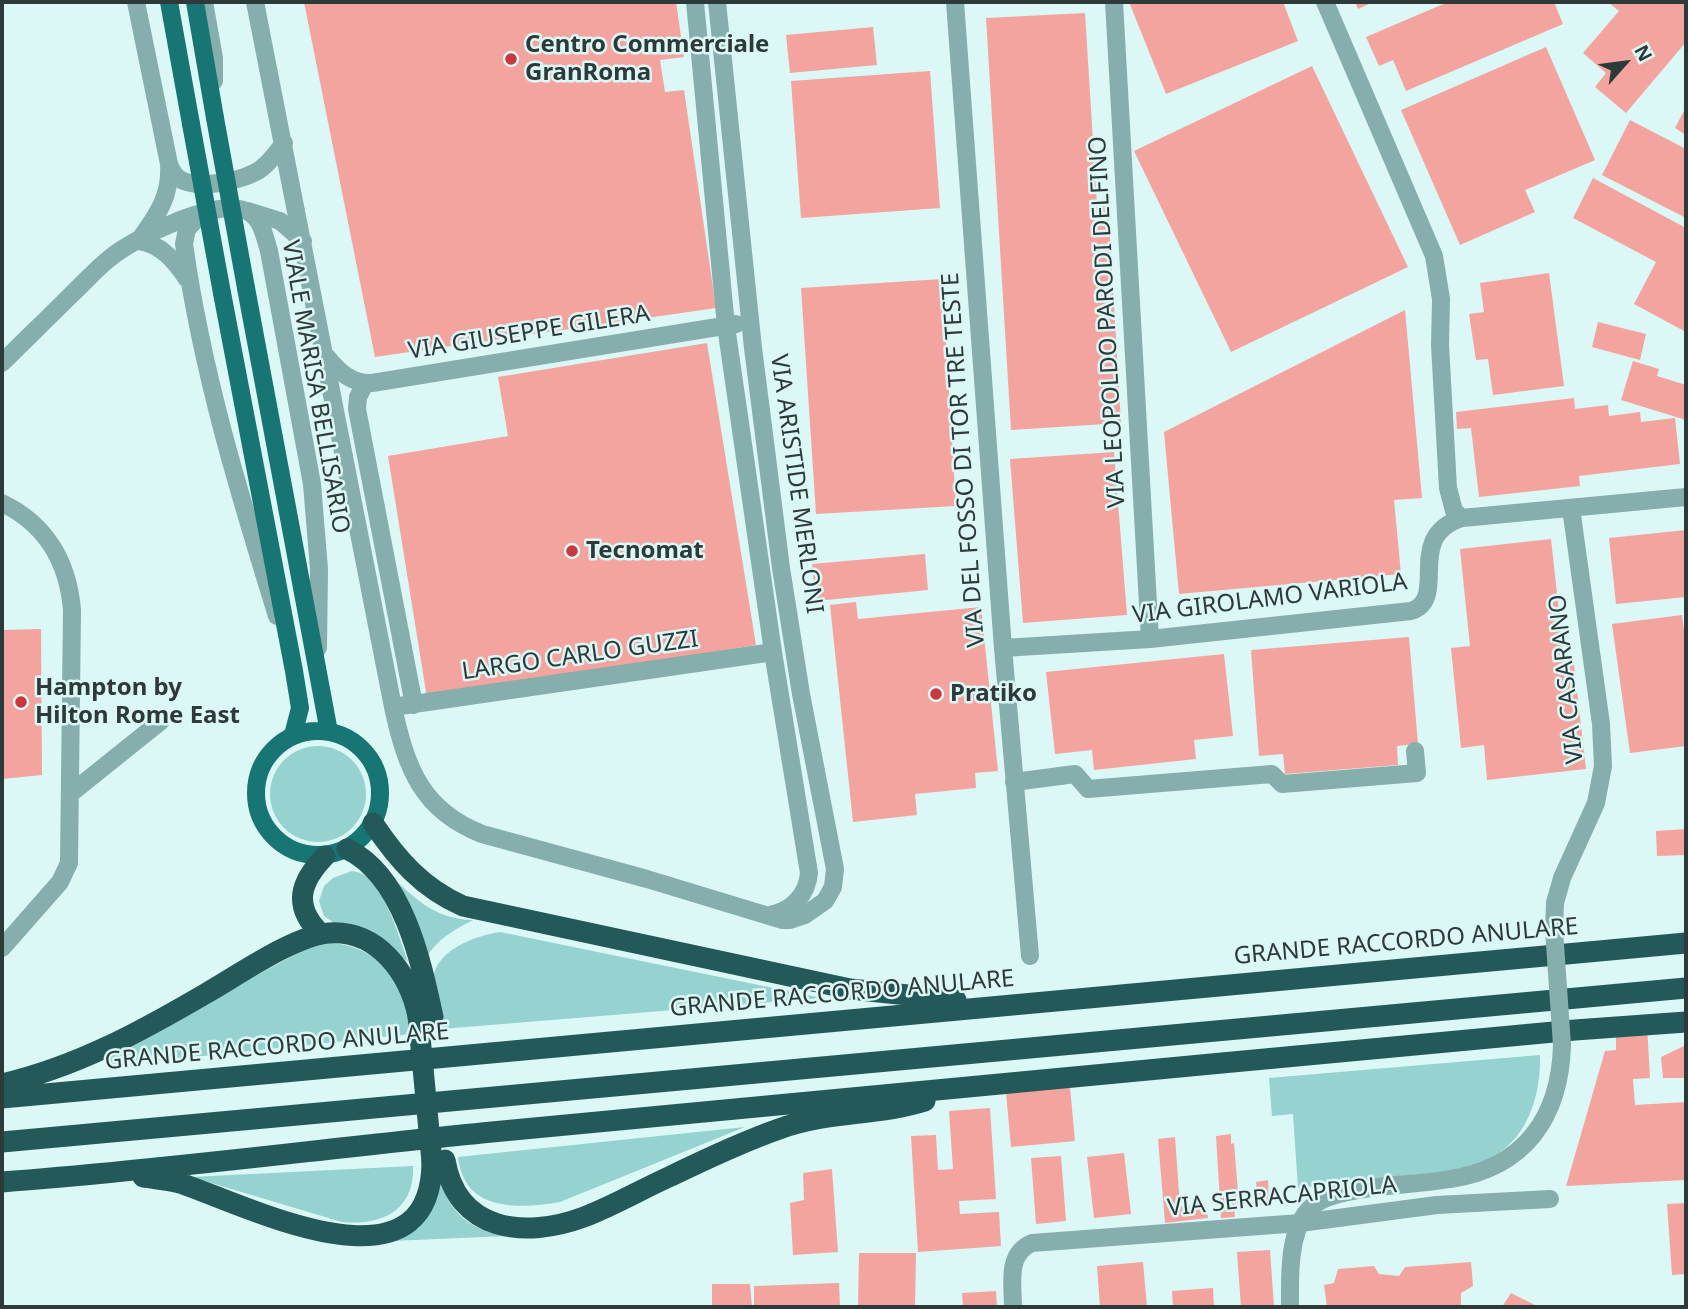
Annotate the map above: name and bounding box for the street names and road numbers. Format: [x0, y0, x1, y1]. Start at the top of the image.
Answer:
street label: VIA LEOPOLDO PARODI DELFINO [1084, 135, 1132, 509]
street label: VIALE MARISA BELLISARIO [275, 238, 355, 536]
street label: VIA DEL FOSSO DI TOR TRE TESTE [937, 272, 991, 648]
street label: VIA GIUSEPPE GILERA [406, 300, 652, 366]
street label: VIA ARISTIDE MERLONI [764, 353, 828, 615]
street label: VIA GIROLAMO VARIOLA [1131, 568, 1409, 630]
street label: VIA CASARANO [1544, 593, 1590, 765]
street label: LARGO CARLO GUZZI [460, 625, 700, 687]
street label: GRANDE RACCORDO ANULARE [1233, 913, 1579, 971]
street label: GRANDE RACCORDO ANULARE [669, 965, 1015, 1023]
street label: GRANDE RACCORDO ANULARE [104, 1018, 450, 1076]
street label: VIA SERRACAPRIOLA [1166, 1171, 1398, 1223]

